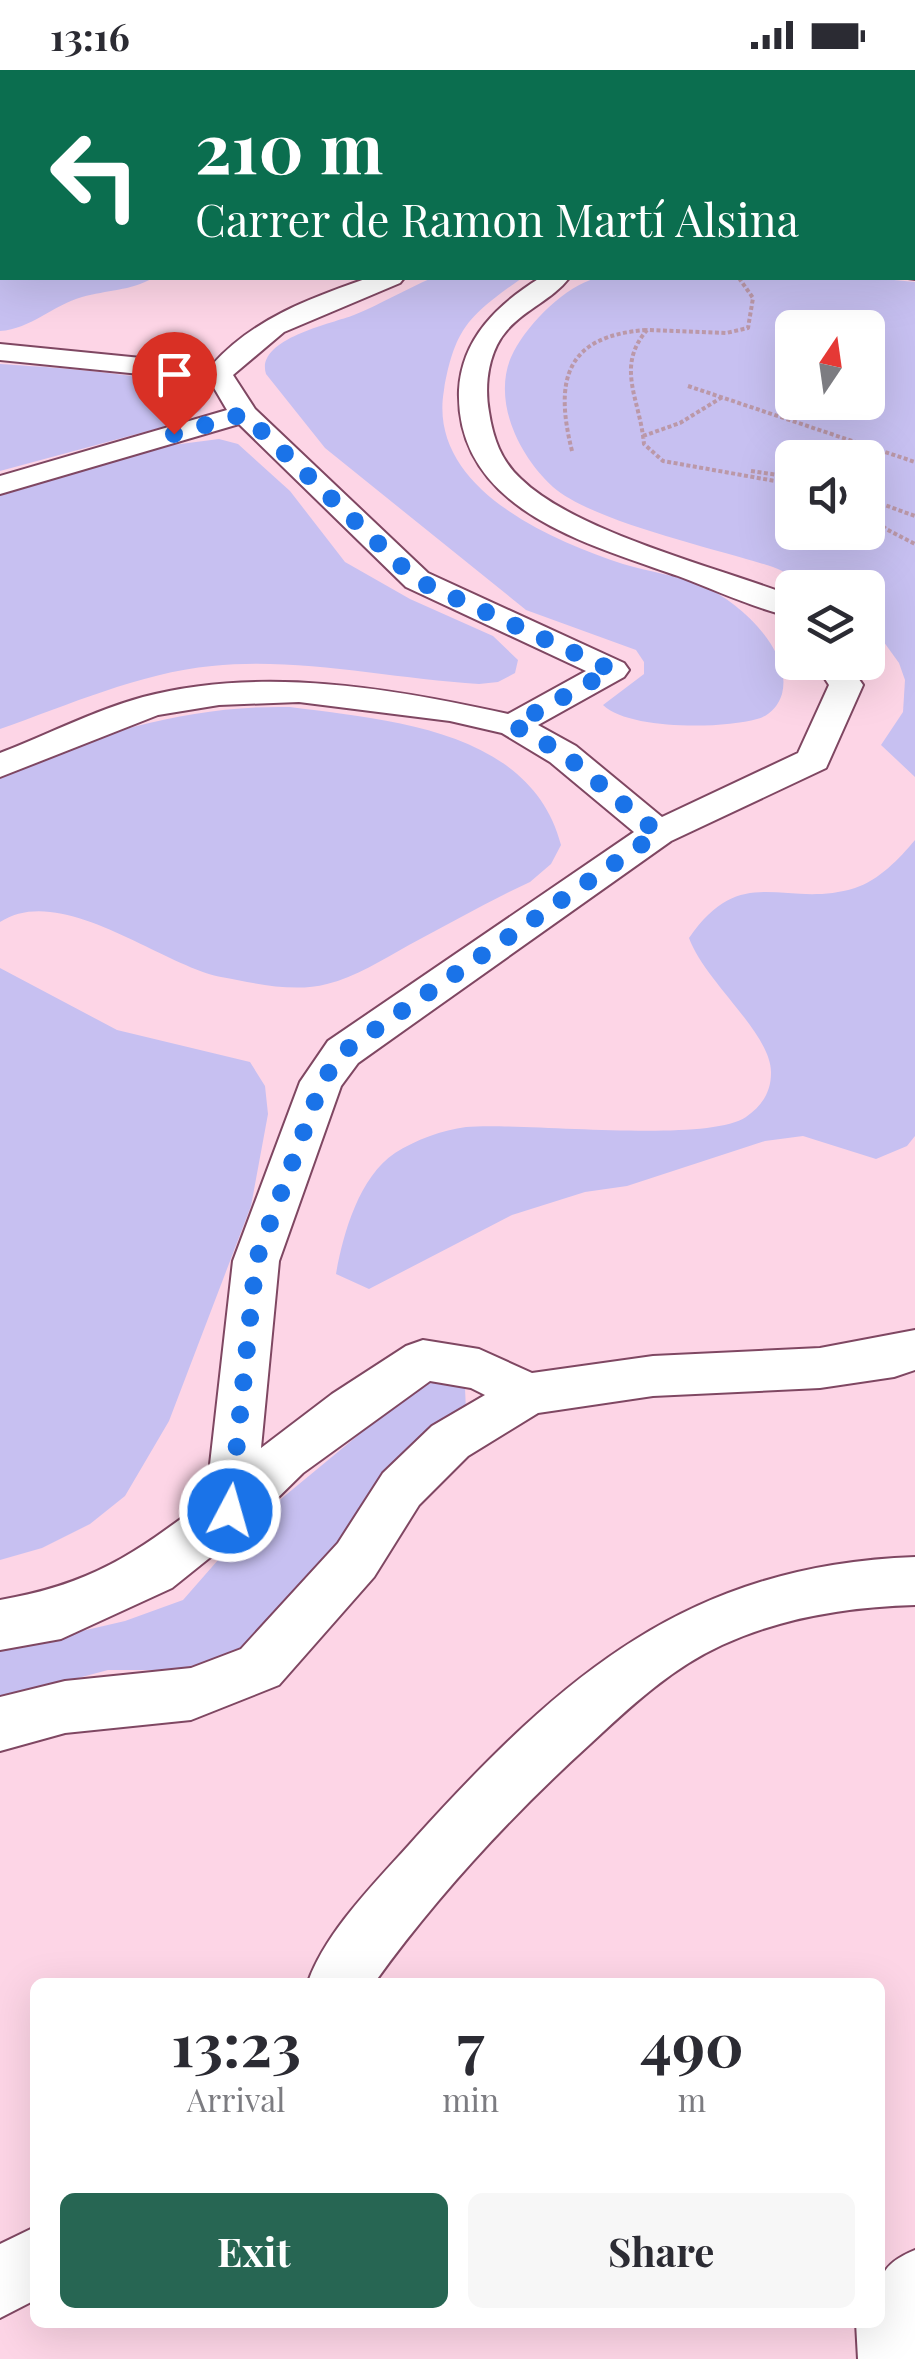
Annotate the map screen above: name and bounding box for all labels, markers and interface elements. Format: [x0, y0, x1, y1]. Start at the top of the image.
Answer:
text: 13:16 [50, 10, 130, 61]
text: 210 m [195, 98, 383, 192]
icon: left [30, 110, 160, 240]
text: Carrer de Ramon Martí Alsina [195, 188, 799, 248]
north arrow [775, 310, 885, 420]
map controls [775, 310, 885, 680]
pin [132, 332, 217, 435]
icon: arrive [147, 347, 202, 402]
button: sound [775, 440, 885, 550]
button: layers [775, 570, 885, 680]
position arrow [178, 1459, 282, 1563]
text: 13:23 [171, 2002, 301, 2082]
text: 7 [457, 2002, 484, 2082]
text: 490 [640, 2002, 744, 2082]
text: Arrival [187, 2077, 285, 2120]
text: min [442, 2077, 499, 2120]
text: m [678, 2077, 706, 2120]
button: Exit [60, 2193, 448, 2308]
button: Share [468, 2193, 855, 2308]

